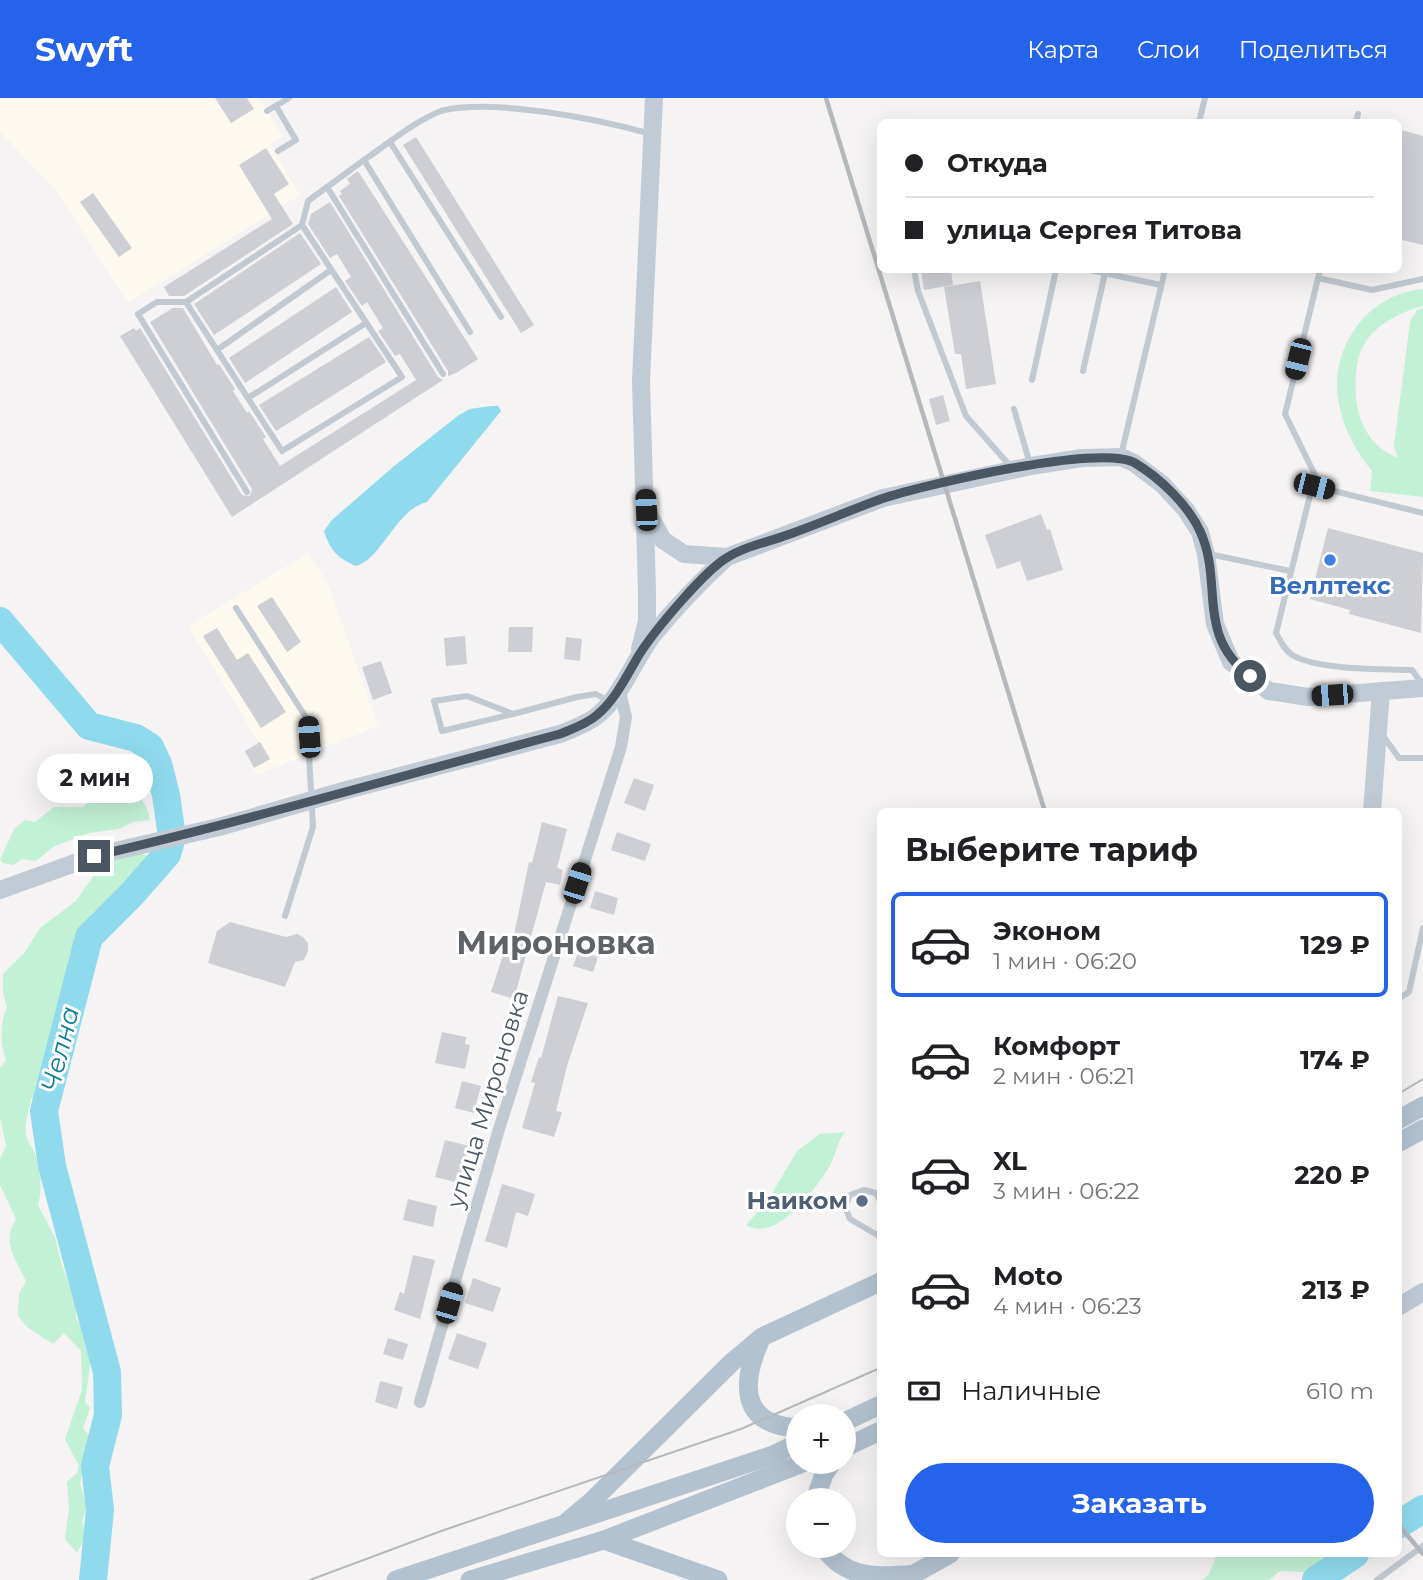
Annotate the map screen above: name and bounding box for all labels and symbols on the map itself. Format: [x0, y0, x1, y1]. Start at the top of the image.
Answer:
car [1283, 336, 1314, 382]
car [1292, 471, 1337, 501]
car [635, 488, 658, 532]
marker: Веллтекс [1322, 552, 1338, 568]
place label: Веллтекс [1269, 571, 1391, 600]
route start [1234, 660, 1266, 692]
car [1311, 683, 1354, 707]
car [298, 715, 321, 759]
callout: 2 мин [36, 754, 152, 804]
route end [78, 840, 110, 872]
car [561, 860, 594, 906]
district label: Мироновка [456, 923, 656, 962]
street label: улица Мироновка [440, 986, 534, 1212]
water label: Челна [34, 1003, 86, 1095]
place label: Наиком [747, 1186, 848, 1215]
marker: Наиком [854, 1193, 870, 1209]
car [434, 1280, 465, 1326]

